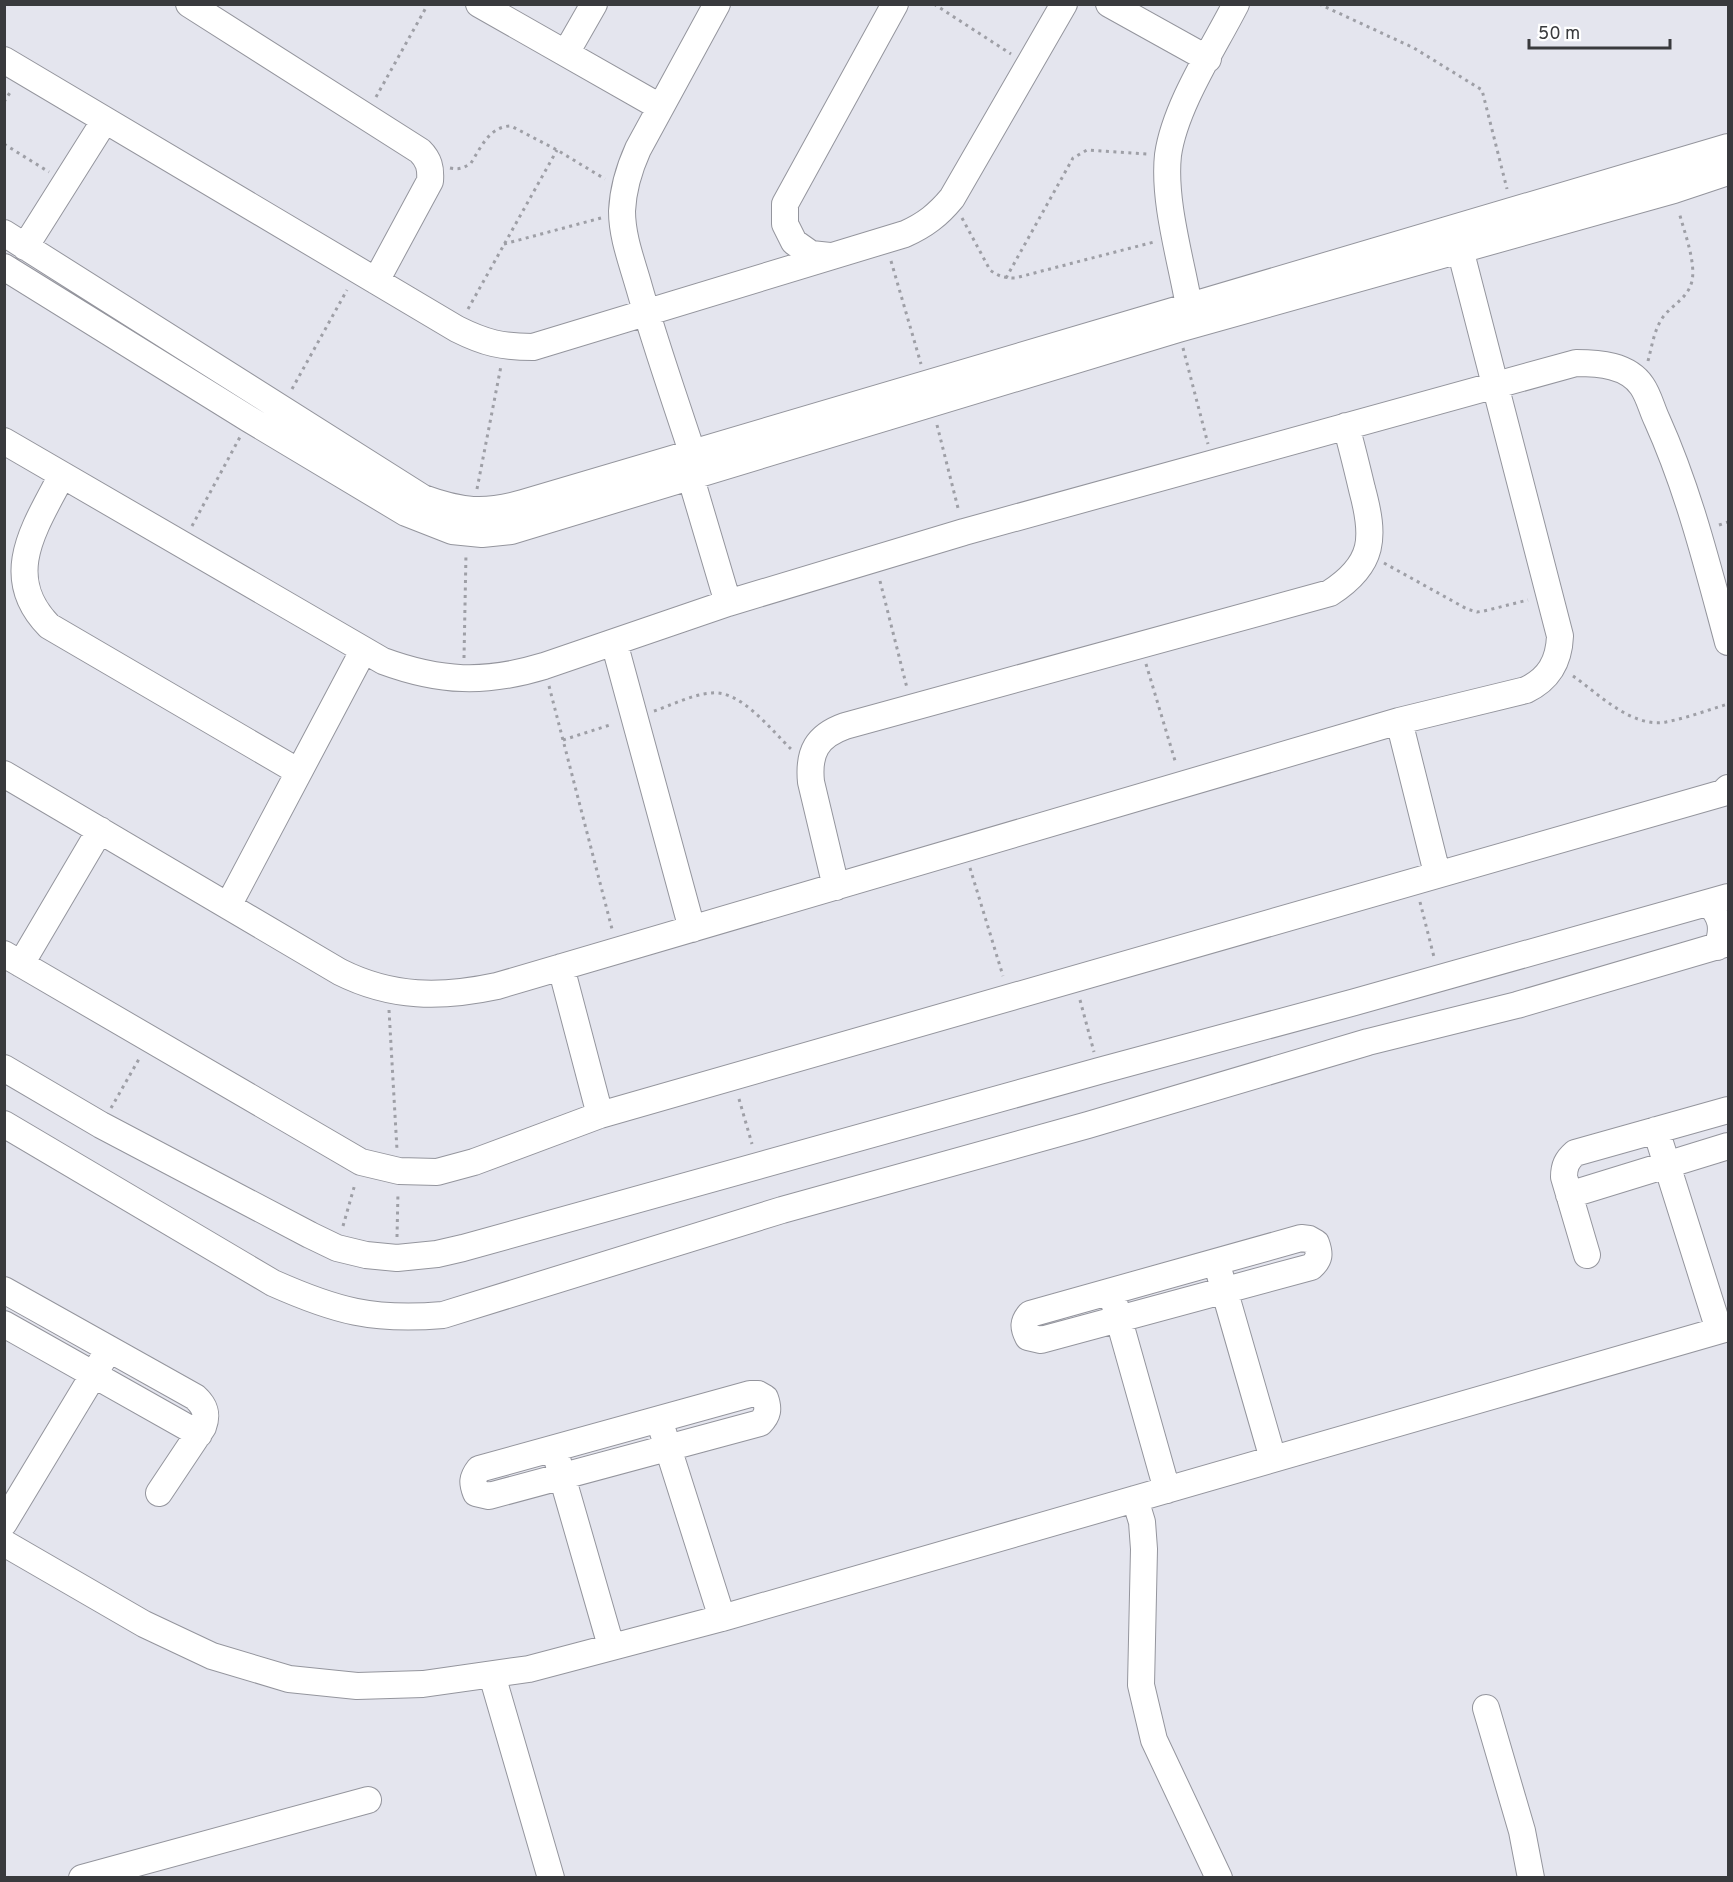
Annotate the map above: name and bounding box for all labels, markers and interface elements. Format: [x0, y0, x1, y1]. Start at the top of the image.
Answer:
scale bar [1529, 12, 1670, 50]
text: 50 m [1538, 23, 1580, 46]

